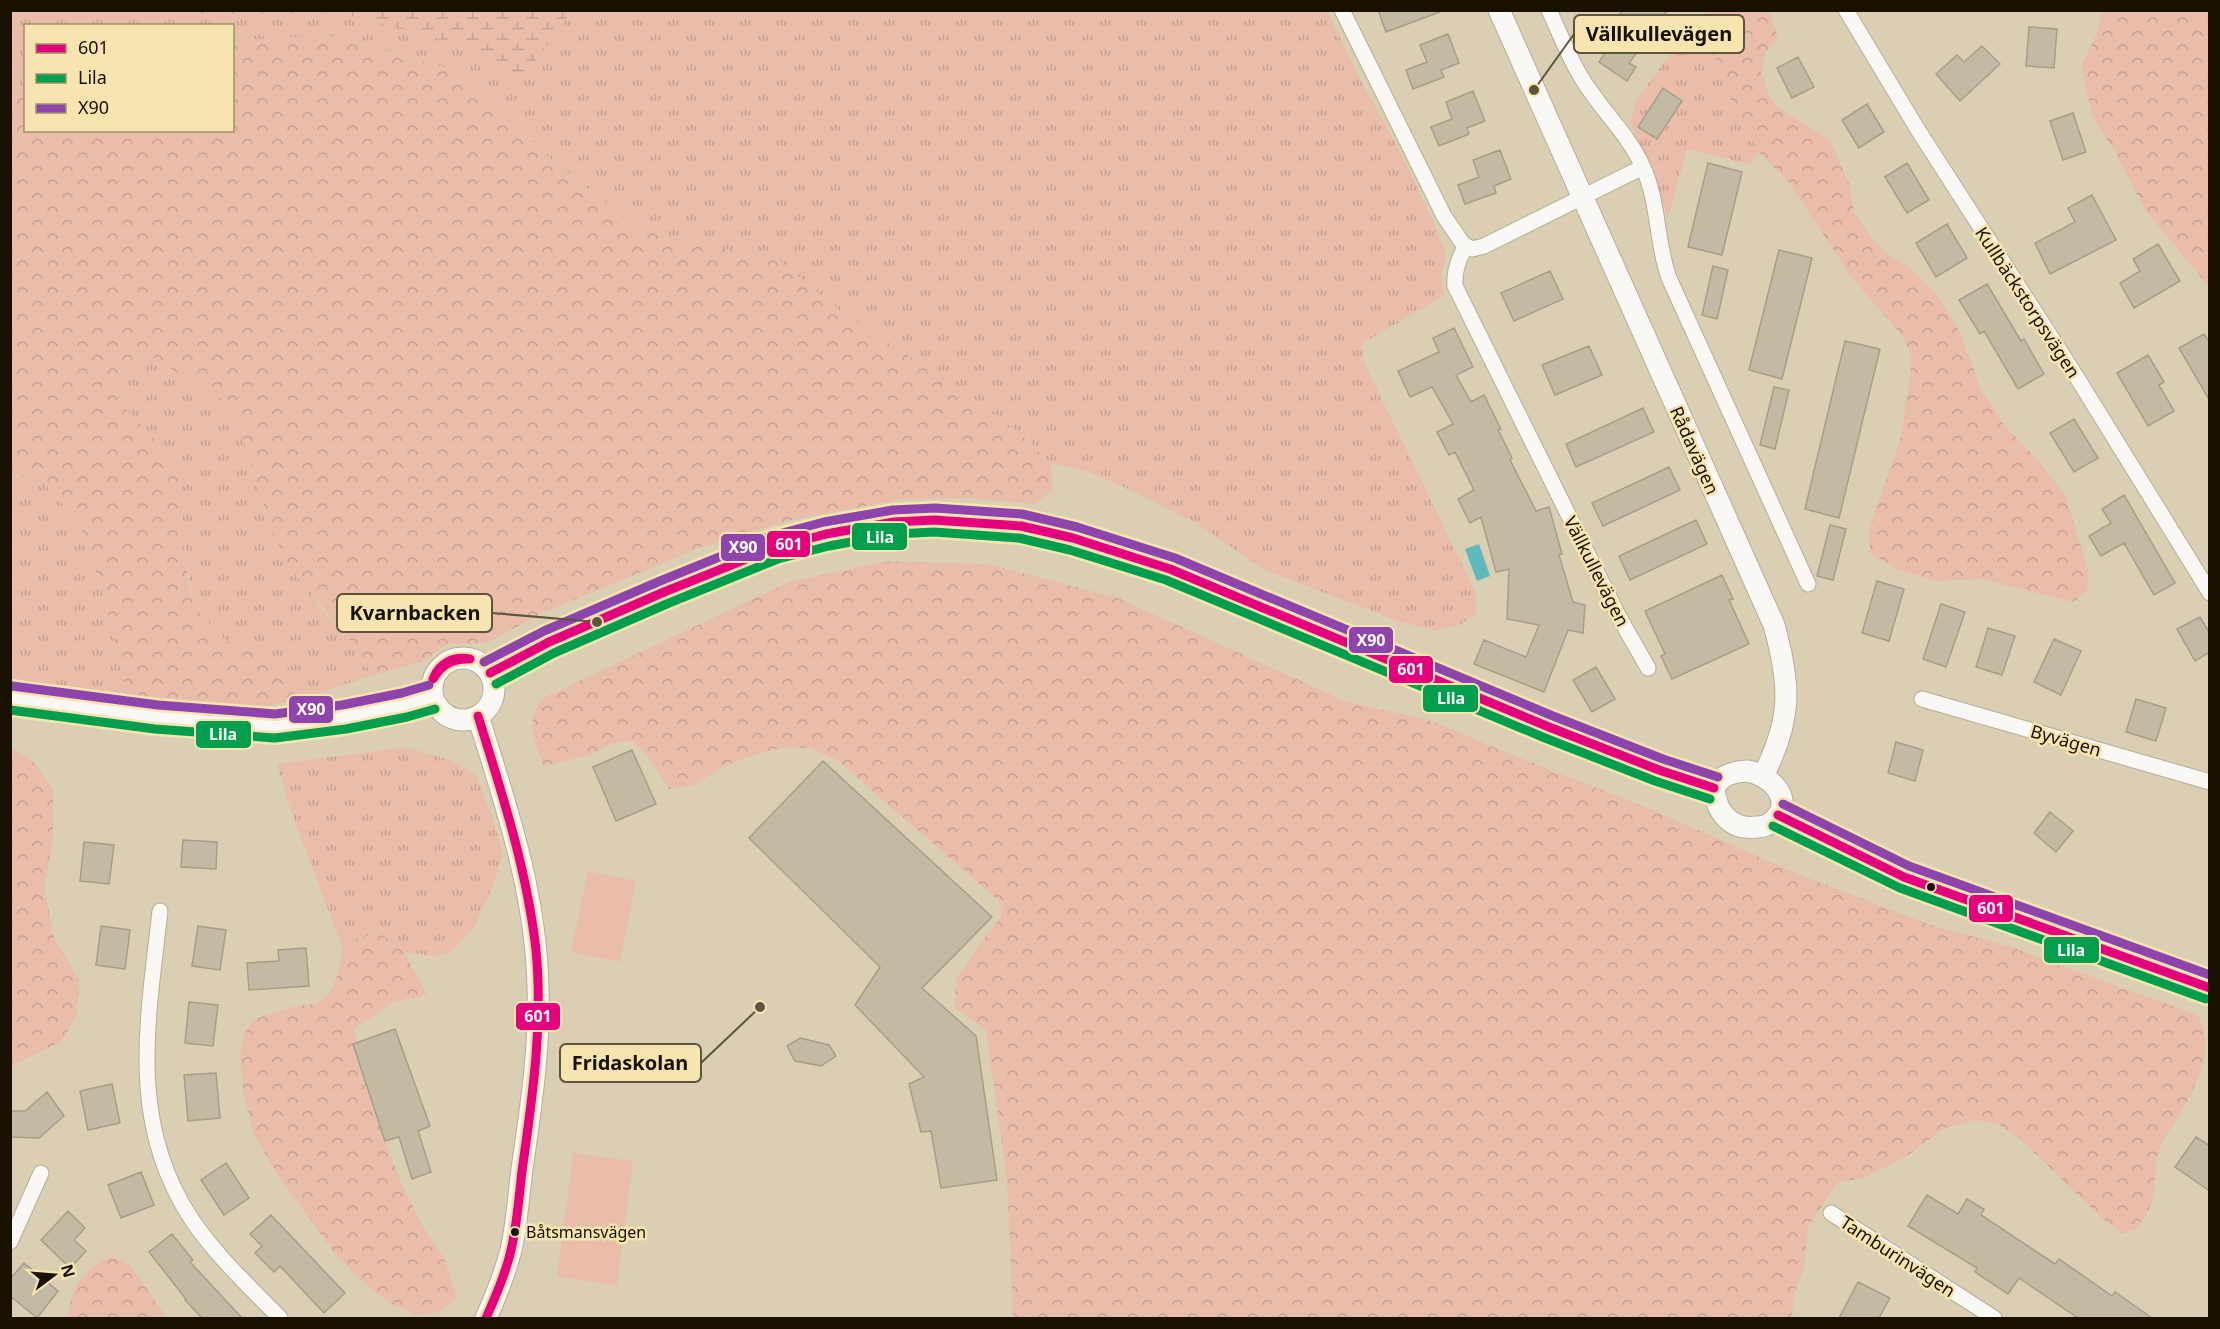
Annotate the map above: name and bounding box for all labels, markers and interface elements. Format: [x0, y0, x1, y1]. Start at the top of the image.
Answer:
callout: Vällkullevägen [1574, 15, 1744, 53]
text: Vällkullevägen [1586, 20, 1732, 47]
legend [24, 24, 234, 132]
text: 601 [78, 35, 109, 59]
text: Lila [78, 65, 107, 89]
text: X90 [78, 95, 109, 119]
street label: Kullbäckstorpsvägen [1970, 222, 2086, 382]
street label: Rådavägen [1665, 402, 1725, 498]
street label: Vällkullevägen [1559, 512, 1635, 630]
line badge: Lila [851, 522, 908, 551]
text: Lila [866, 526, 894, 548]
line badge: 601 [766, 530, 811, 558]
line badge: X90 [720, 533, 766, 562]
text: 601 [775, 533, 803, 555]
text: X90 [728, 536, 758, 558]
callout: Kvarnbacken [337, 594, 492, 632]
text: Kvarnbacken [350, 599, 480, 626]
line badge: X90 [1348, 626, 1394, 654]
text: X90 [1356, 629, 1386, 651]
line badge: 601 [1388, 655, 1434, 684]
text: 601 [1397, 658, 1425, 680]
line badge: Lila [1422, 684, 1479, 713]
text: Lila [1437, 687, 1465, 709]
line badge: X90 [288, 695, 334, 724]
text: X90 [296, 698, 326, 720]
street label: Byvägen [2028, 718, 2104, 762]
line badge: Lila [195, 720, 252, 749]
text: Lila [209, 723, 237, 745]
unlabelled marker [1925, 881, 1937, 893]
line badge: 601 [1968, 894, 2014, 923]
text: 601 [1977, 897, 2005, 919]
line badge: Lila [2043, 936, 2100, 964]
text: Lila [2057, 939, 2085, 961]
line badge: 601 [515, 1002, 561, 1031]
text: 601 [524, 1005, 552, 1027]
callout: Fridaskolan [560, 1044, 701, 1082]
text: Fridaskolan [572, 1049, 688, 1076]
street label: Tamburinvägen [1836, 1210, 1960, 1302]
place label: Båtsmansvägen [526, 1221, 646, 1243]
marker: Båtsmansvägen [509, 1226, 521, 1238]
north arrow [24, 1245, 84, 1305]
text: N [56, 1262, 81, 1280]

